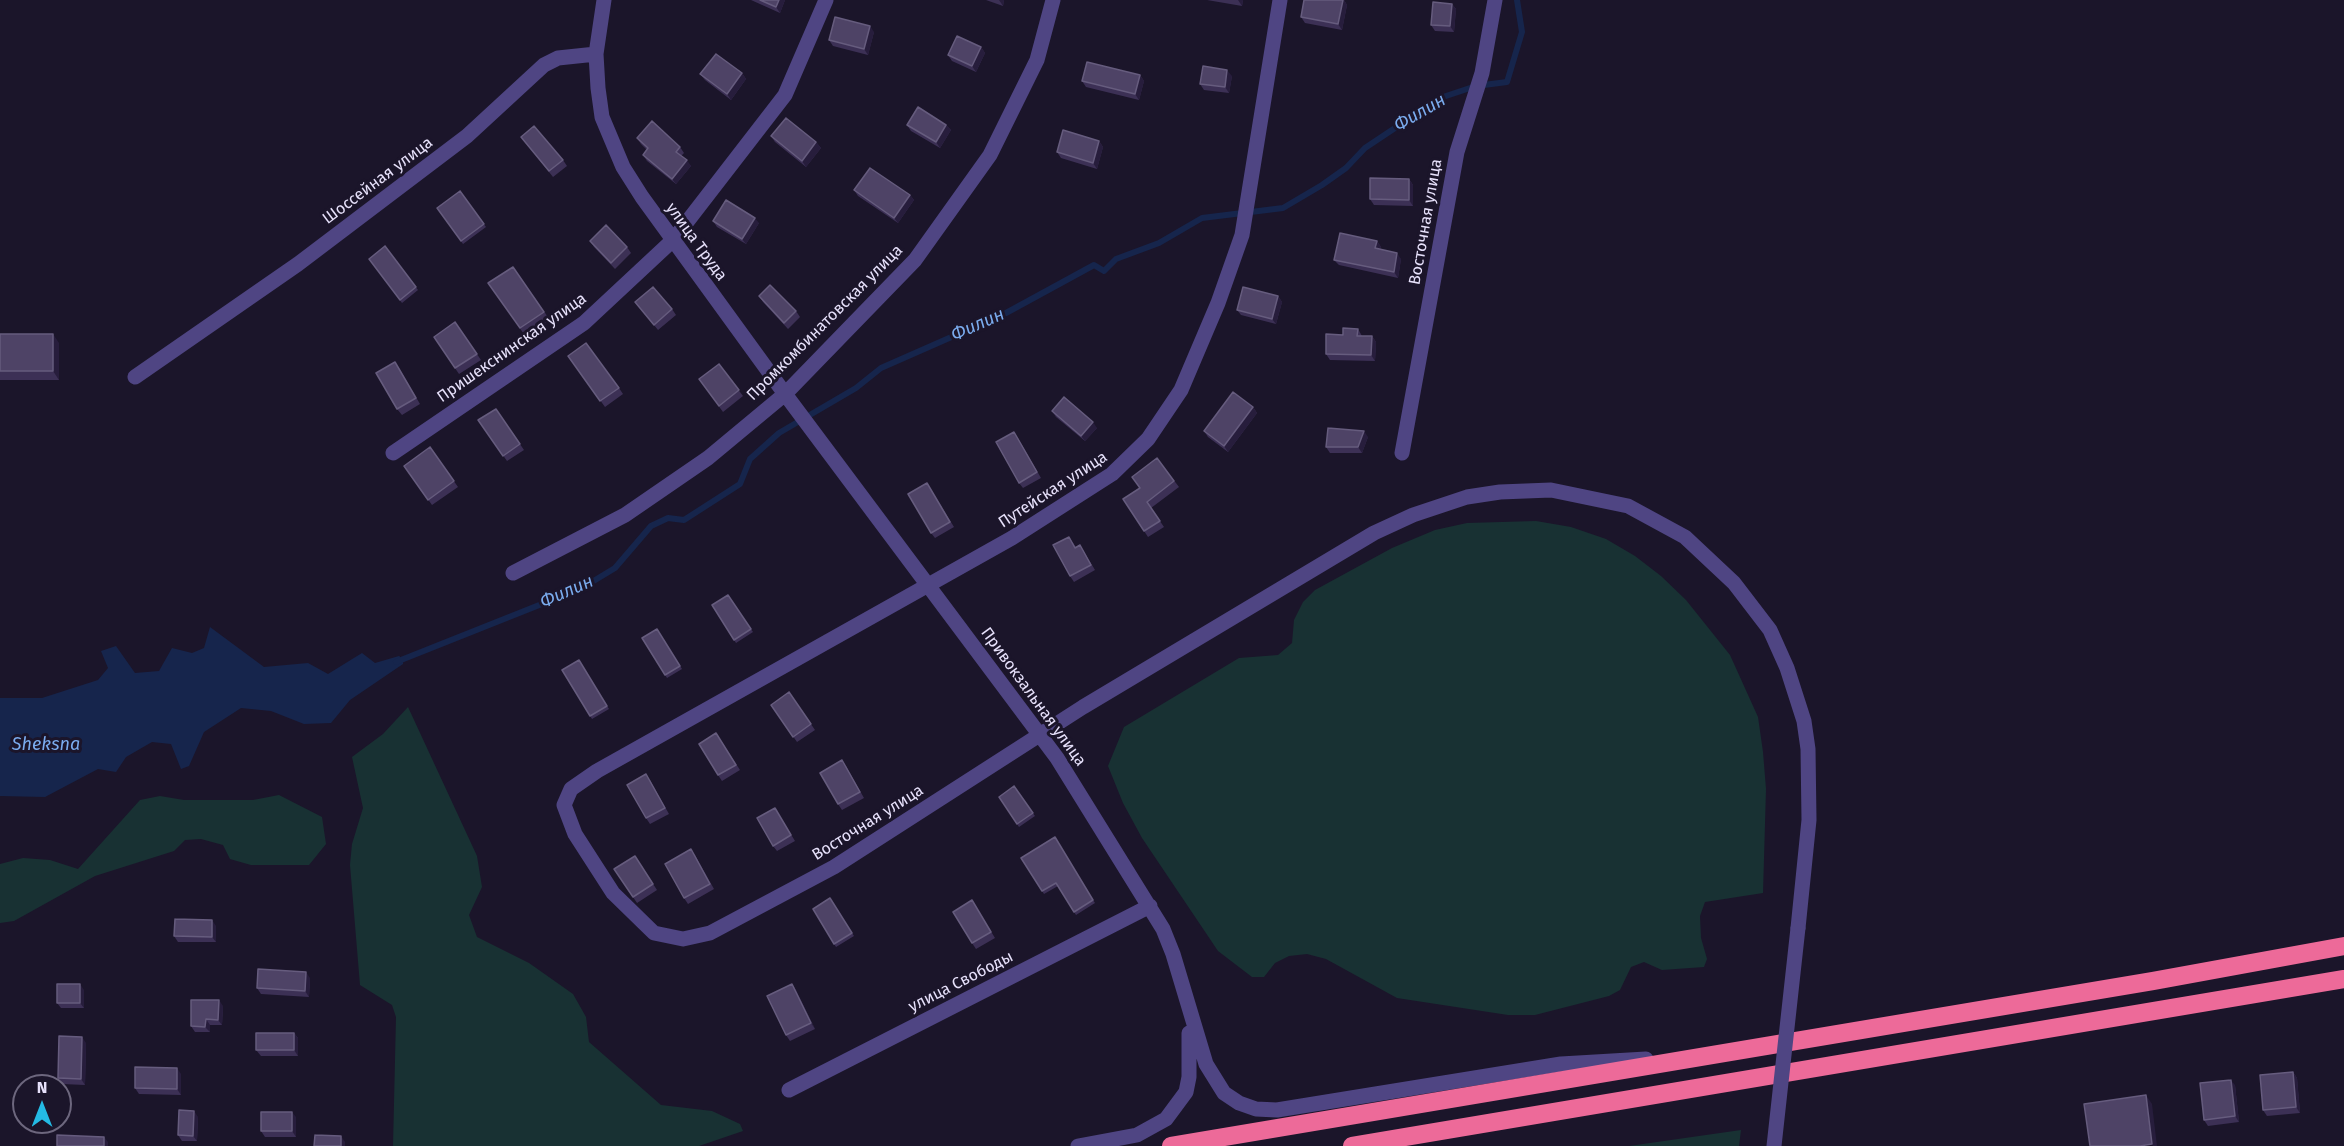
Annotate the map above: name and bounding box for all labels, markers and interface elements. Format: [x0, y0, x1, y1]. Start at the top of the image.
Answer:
water label: Филин [1390, 90, 1450, 136]
street label: Шоссейная улица [319, 133, 437, 229]
street label: Восточная улица [1405, 158, 1447, 286]
street label: улица Труда [661, 199, 731, 285]
street label: Промкомбинатовская улица [743, 241, 907, 405]
street label: Пришекснинская улица [434, 289, 590, 407]
water label: Филин [948, 304, 1008, 346]
street label: Путейская улица [995, 448, 1111, 532]
water label: Филин [537, 571, 597, 613]
street label: Привокзальная улица [976, 624, 1090, 770]
water label: Sheksna [12, 734, 80, 756]
street label: Восточная улица [809, 781, 927, 865]
street label: улица Свободы [905, 947, 1017, 1017]
north arrow [12, 1074, 72, 1134]
text: N [37, 1078, 47, 1097]

